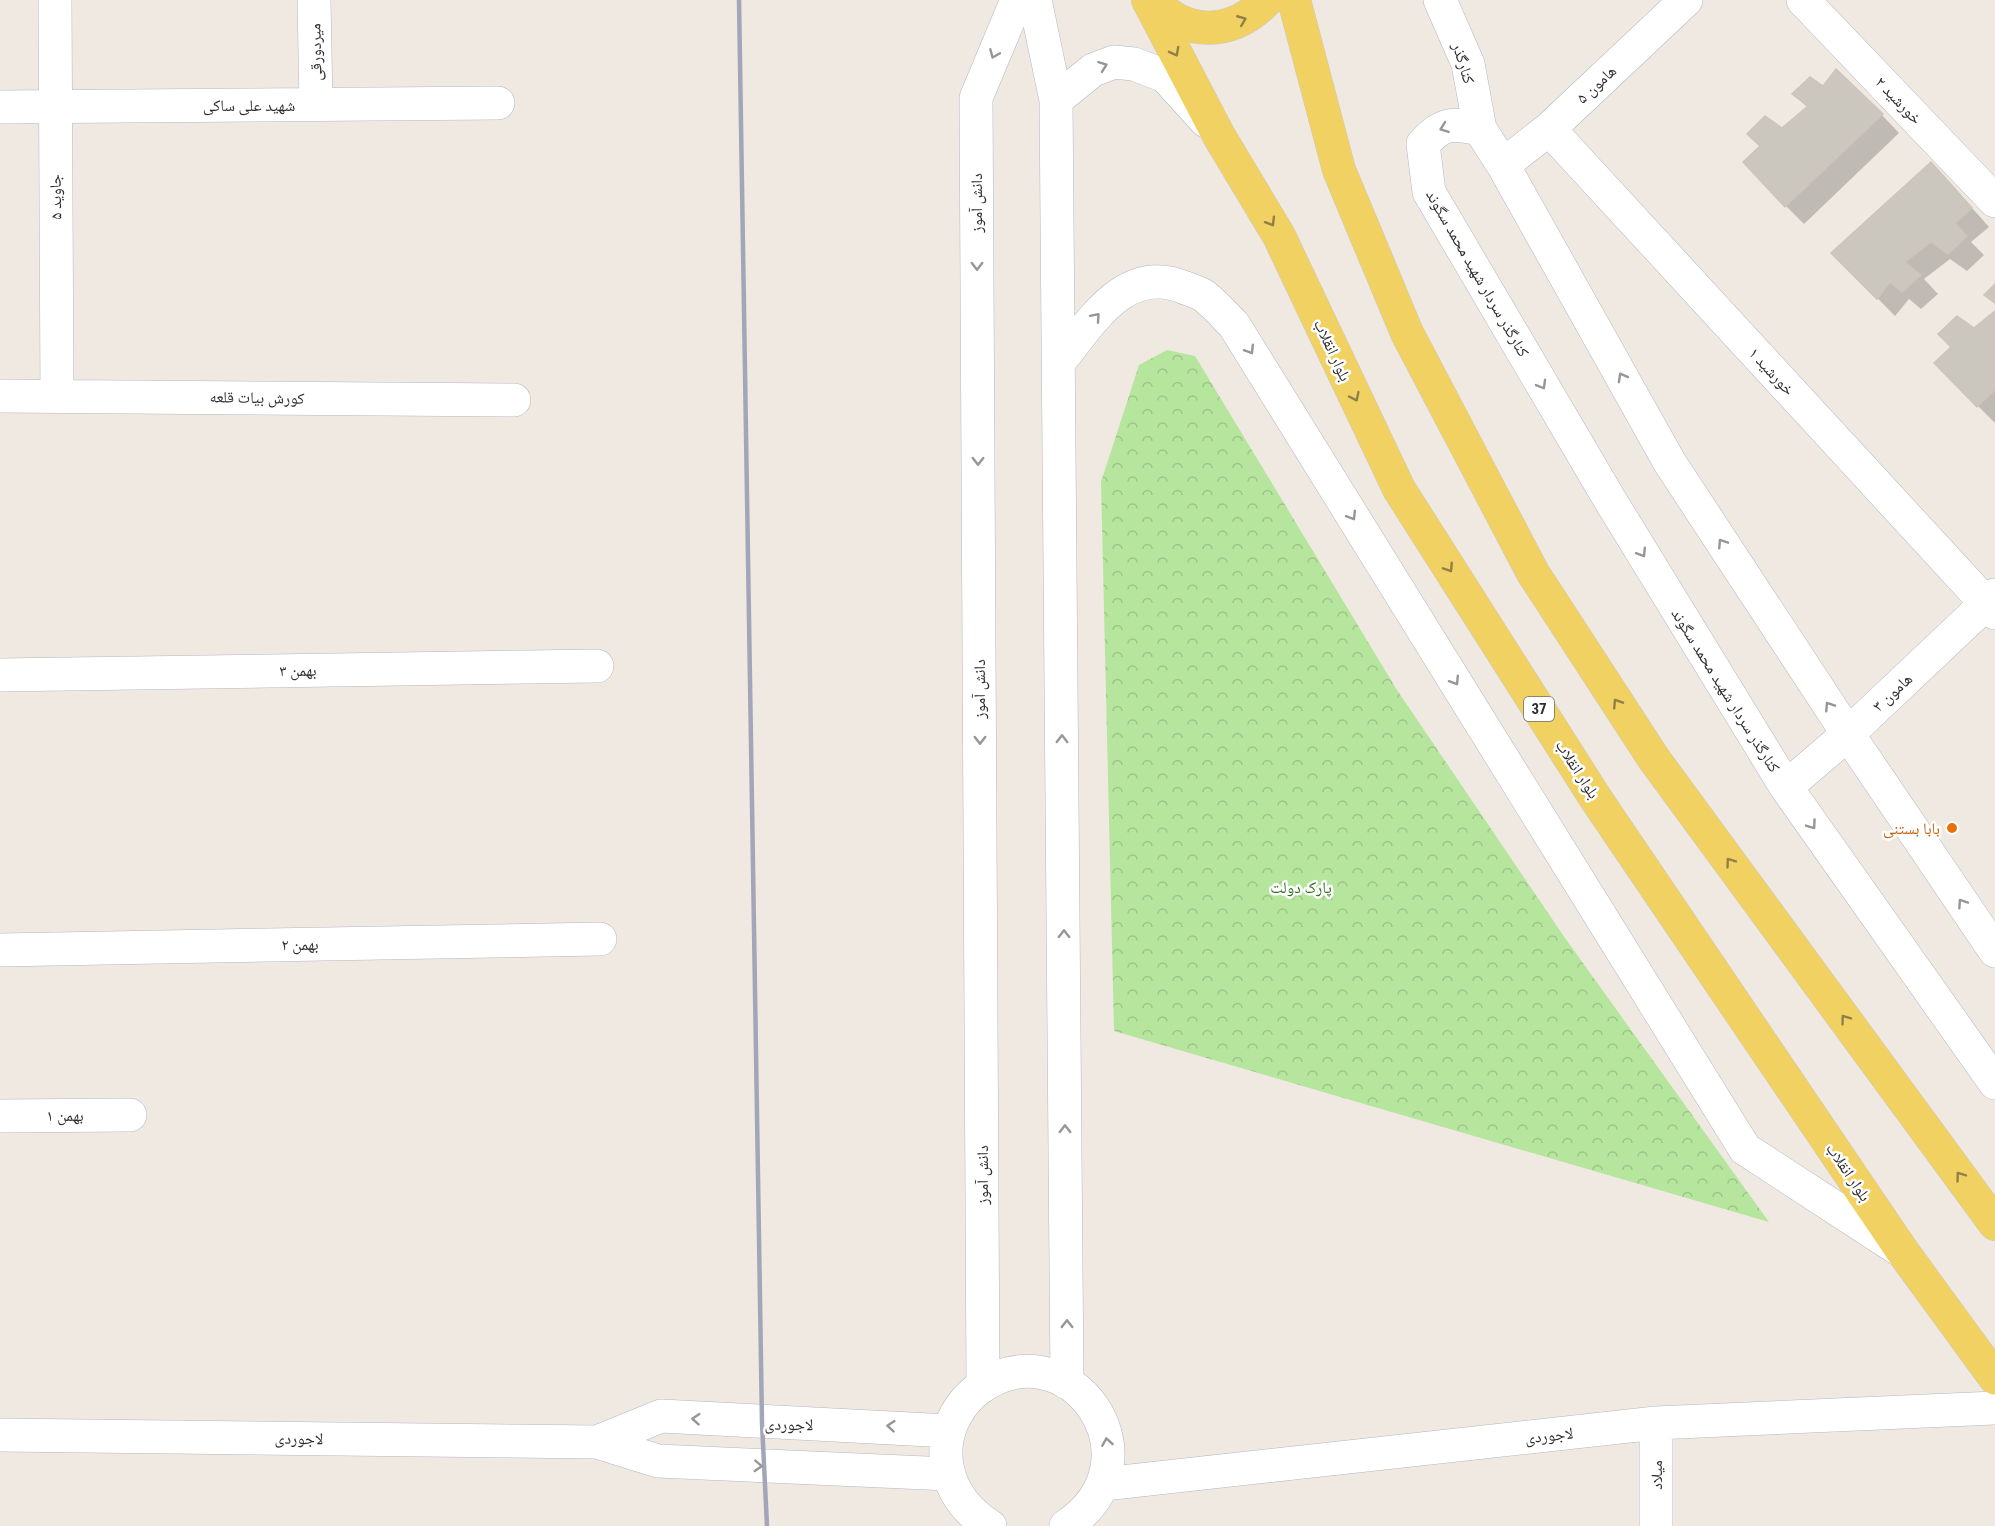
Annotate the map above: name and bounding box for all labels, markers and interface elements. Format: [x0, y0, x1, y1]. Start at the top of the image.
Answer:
one-way arrow [1235, 15, 1246, 27]
street label: میردورقی [305, 23, 327, 81]
street label: کنارگذر [1448, 39, 1479, 86]
one-way arrow [1168, 46, 1179, 56]
one-way arrow [989, 48, 1001, 59]
one-way arrow [1097, 60, 1108, 73]
street label: هامون ۵ [1573, 61, 1621, 108]
street label: خورشید ۲ [1871, 73, 1926, 128]
street label: شهید علی ساکی [203, 96, 295, 116]
one-way arrow [1440, 121, 1450, 134]
street label: دانش آموز [967, 173, 987, 234]
street label: جاوید ۵ [46, 174, 65, 220]
street label: کنارگذر سردار شهید محمد سگوند [1422, 186, 1533, 360]
one-way arrow [1263, 216, 1275, 226]
one-way arrow [971, 262, 983, 271]
one-way arrow [1089, 313, 1100, 324]
street label: بلوار انقلاب [1310, 316, 1355, 384]
street label: خورشید ۱ [1745, 343, 1799, 399]
one-way arrow [1242, 344, 1254, 354]
one-way arrow [1617, 372, 1629, 383]
one-way arrow [1535, 379, 1547, 389]
street label: کورش بیات قلعه [209, 387, 305, 409]
one-way arrow [1348, 391, 1360, 402]
one-way arrow [972, 457, 984, 466]
one-way arrow [1345, 510, 1357, 520]
one-way arrow [1718, 539, 1730, 549]
one-way arrow [1635, 547, 1647, 557]
one-way arrow [1442, 561, 1453, 572]
street label: کنارگذر سردار شهید محمد سگوند [1667, 605, 1784, 776]
street label: دانش آموز [970, 659, 990, 720]
street label: بهمن ۳ [279, 661, 317, 681]
street label: هامون ۳ [1869, 669, 1917, 716]
one-way arrow [1448, 675, 1459, 686]
road number: 37 [1524, 697, 1554, 721]
one-way arrow [1614, 698, 1625, 709]
one-way arrow [1825, 702, 1837, 712]
one-way arrow [1056, 735, 1068, 744]
one-way arrow [973, 736, 986, 745]
street label: بلوار انقلاب [1552, 736, 1604, 802]
one-way arrow [1805, 818, 1816, 829]
place label: بابا بستنی [1883, 819, 1940, 839]
marker: بابا بستنی [1945, 821, 1959, 835]
one-way arrow [1726, 858, 1737, 869]
park label: پارک دولت [1270, 878, 1332, 897]
one-way arrow [1958, 898, 1969, 909]
one-way arrow [1058, 930, 1070, 939]
street label: بهمن ۲ [281, 935, 319, 955]
one-way arrow [1841, 1015, 1852, 1026]
street label: بهمن ۱ [46, 1106, 84, 1126]
one-way arrow [1059, 1125, 1071, 1134]
street label: بلوار انقلاب [1822, 1140, 1875, 1205]
street label: دانش آموز [973, 1145, 993, 1206]
one-way arrow [1957, 1172, 1968, 1183]
one-way arrow [1061, 1320, 1073, 1329]
one-way arrow [691, 1412, 700, 1425]
street label: لاجوردی [764, 1415, 813, 1435]
one-way arrow [886, 1420, 895, 1433]
street label: لاجوردی [1524, 1424, 1574, 1448]
street label: لاجوردی [274, 1429, 323, 1449]
one-way arrow [1102, 1437, 1114, 1447]
one-way arrow [753, 1460, 762, 1473]
street label: میلاد [1647, 1460, 1666, 1490]

